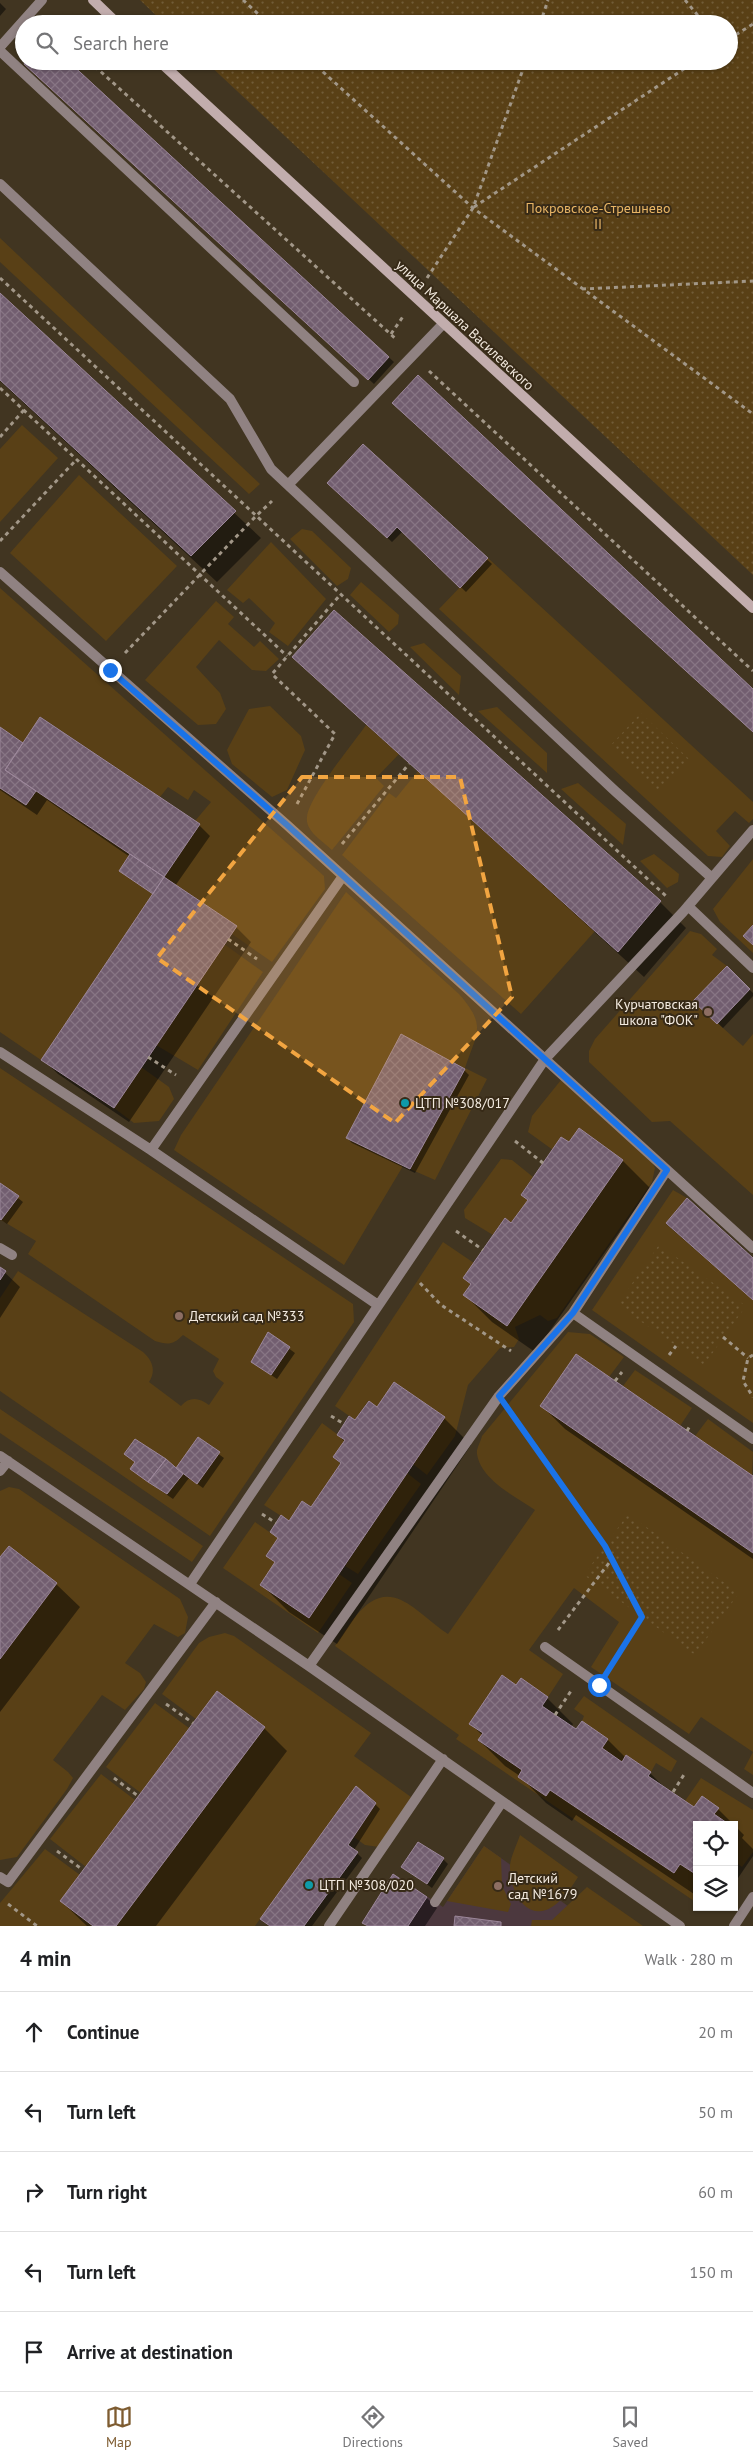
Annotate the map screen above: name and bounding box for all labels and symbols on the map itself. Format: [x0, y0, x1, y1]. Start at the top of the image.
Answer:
park label: Покровское-Стрешнево II [526, 199, 670, 233]
street label: улица Маршала Василевского [392, 256, 538, 394]
route end [99, 659, 122, 682]
place label: Курчатовская школа "ФОК" [615, 995, 698, 1029]
marker: Курчатовская школа "ФОК" [702, 1006, 714, 1018]
place label: ЦТП №308/017 [415, 1094, 510, 1112]
marker: ЦТП №308/017 [399, 1097, 411, 1109]
place label: Детский сад №333 [189, 1307, 304, 1325]
marker: Детский сад №333 [173, 1310, 185, 1322]
route start [588, 1674, 611, 1697]
place label: Детский сад №1679 [508, 1869, 577, 1903]
place label: ЦТП №308/020 [319, 1876, 414, 1894]
marker: ЦТП №308/020 [303, 1879, 315, 1891]
marker: Детский сад №1679 [492, 1880, 504, 1892]

